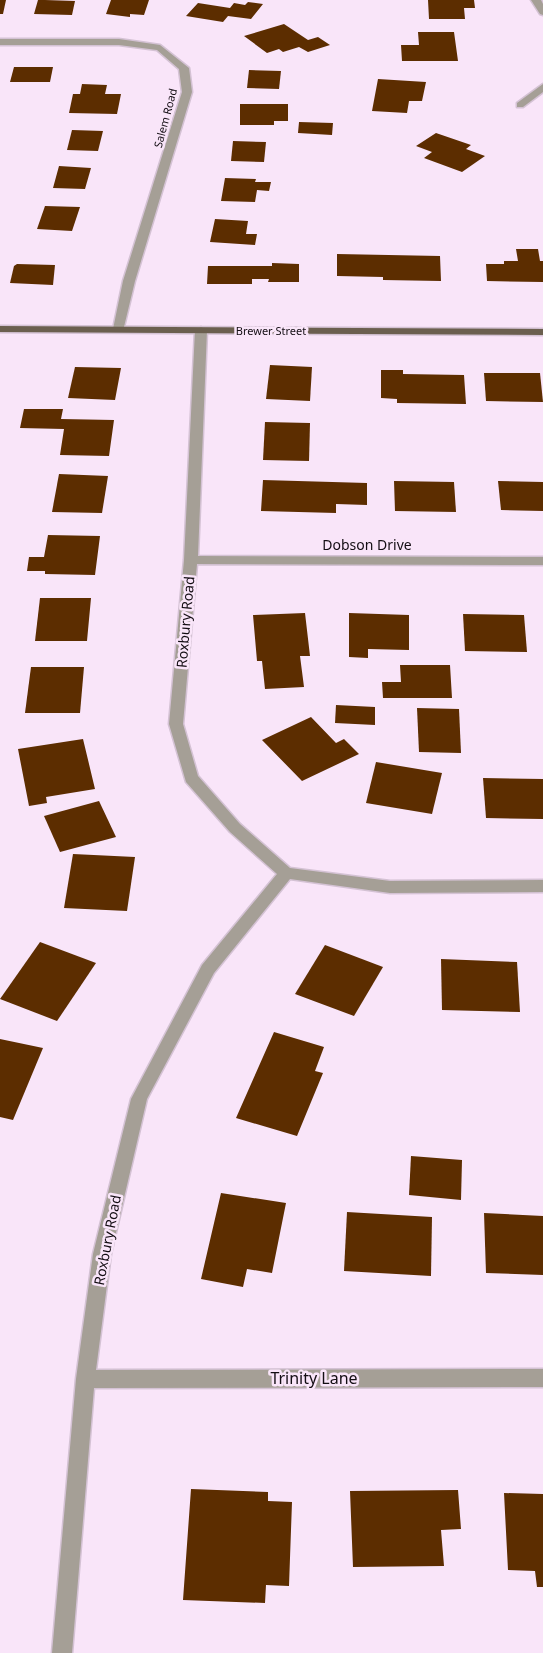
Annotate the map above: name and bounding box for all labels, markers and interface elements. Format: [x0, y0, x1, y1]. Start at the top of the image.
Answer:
street label: Salem Road [150, 87, 180, 149]
street label: Brewer Street [236, 323, 306, 338]
street label: Dobson Drive [322, 535, 412, 554]
street label: Roxbury Road [172, 575, 198, 669]
street label: Roxbury Road [89, 1193, 125, 1287]
street label: Trinity Lane [270, 1367, 358, 1389]

